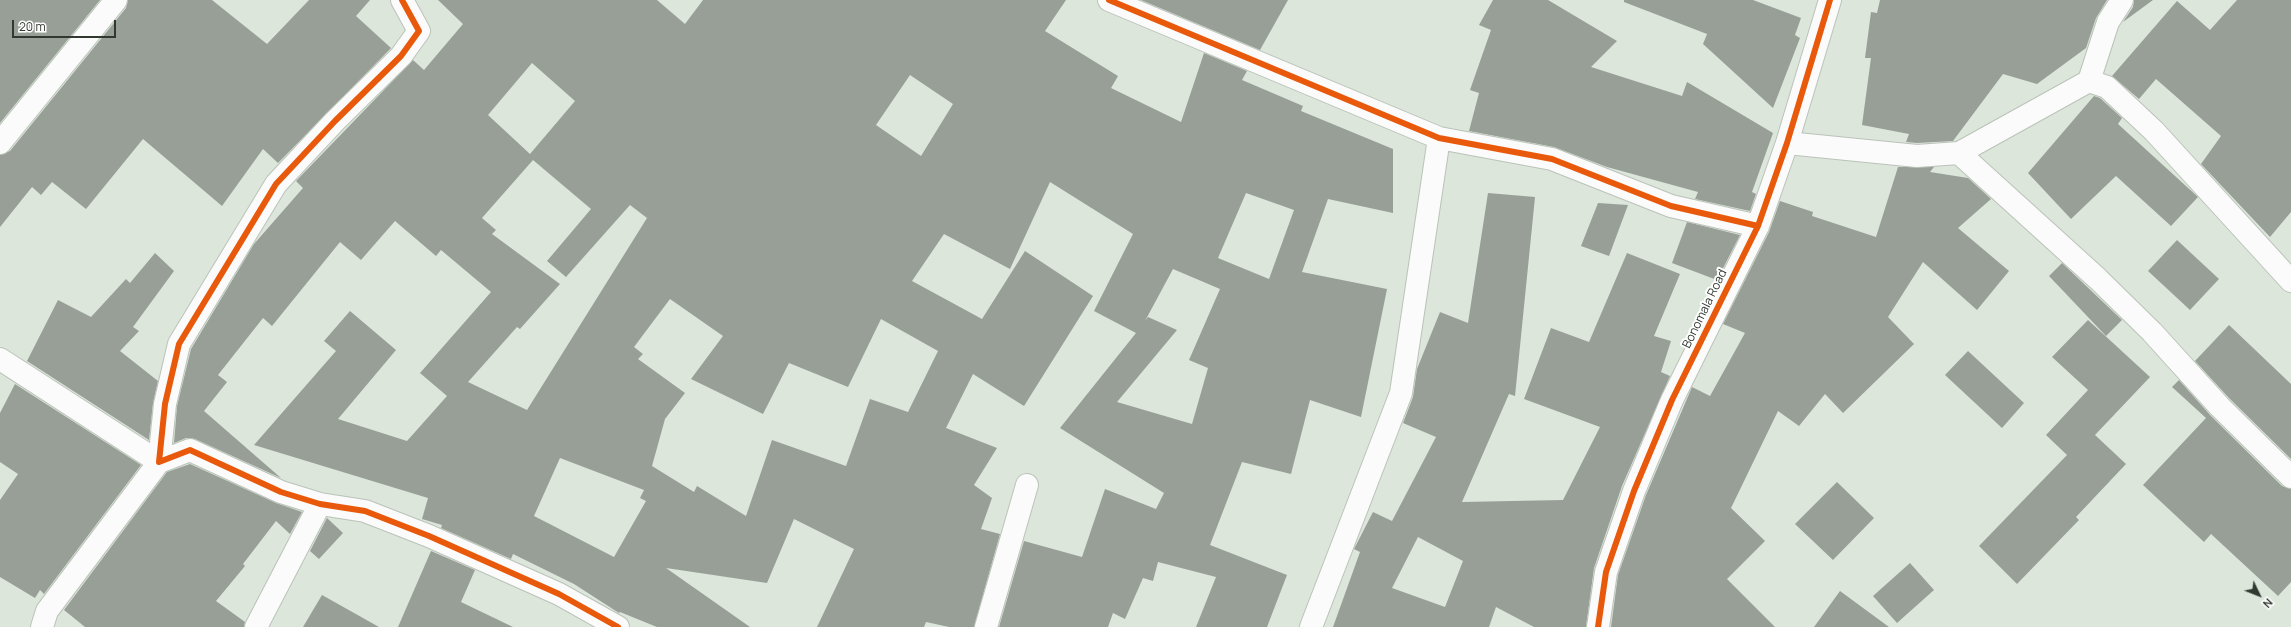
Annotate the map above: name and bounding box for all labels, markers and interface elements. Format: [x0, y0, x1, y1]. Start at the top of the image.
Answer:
scale bar [14, 12, 118, 38]
text: 20 m [19, 18, 46, 35]
street label: Bonomala Road [1680, 267, 1730, 351]
north arrow [2239, 575, 2279, 615]
text: N [2260, 596, 2276, 612]

